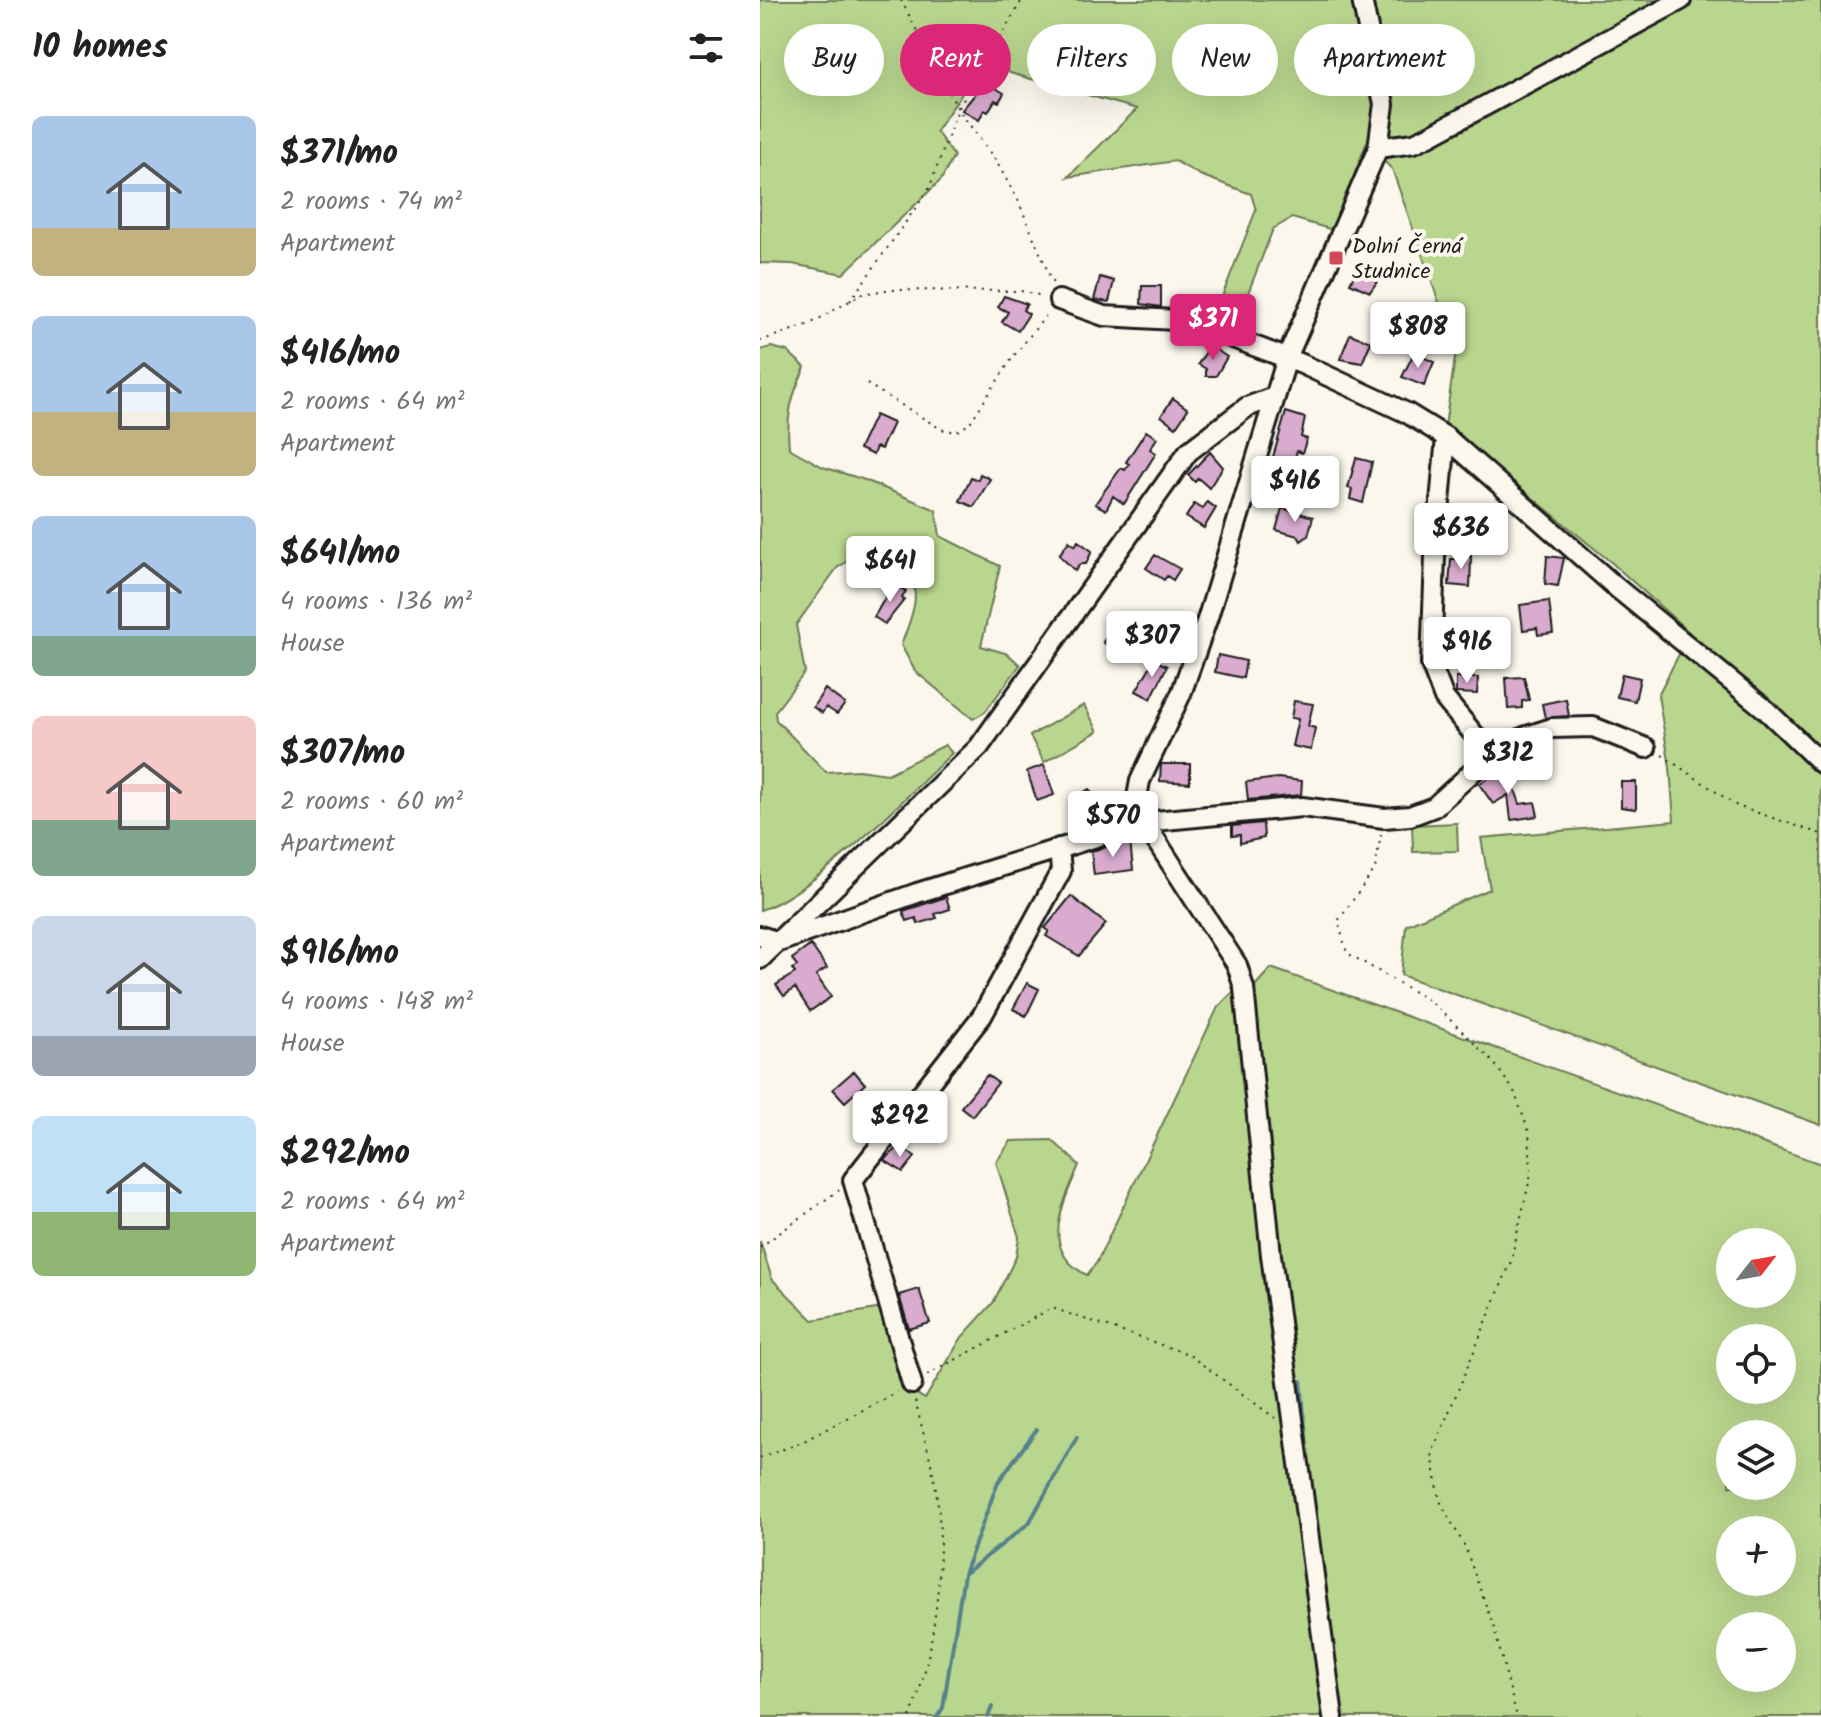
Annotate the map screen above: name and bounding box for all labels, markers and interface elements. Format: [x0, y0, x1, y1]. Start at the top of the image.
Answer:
text: 10 homes [32, 21, 168, 75]
chip: Buy [784, 24, 884, 96]
chip: Rent [900, 24, 1011, 96]
chip: Filters [1027, 24, 1156, 96]
chip: New [1172, 24, 1278, 96]
chip: Apartment [1294, 24, 1475, 96]
icon: filters [684, 26, 728, 70]
text: $371/mo [280, 127, 398, 181]
icon: home [96, 148, 192, 244]
text: 2 rooms · 74 m² [280, 181, 462, 223]
text: Apartment [280, 223, 395, 265]
place label: Dolní Černá Studnice [1352, 230, 1464, 290]
marker: Dolní Černá Studnice [1327, 249, 1345, 267]
pin: $371 [1166, 294, 1260, 362]
text: $371 [1188, 299, 1238, 341]
pin: $808 [1371, 302, 1465, 370]
text: $808 [1388, 307, 1448, 349]
text: $416/mo [280, 327, 400, 381]
icon: home [96, 348, 192, 444]
text: 2 rooms · 64 m² [280, 381, 464, 423]
text: Apartment [280, 423, 395, 465]
pin: $416 [1248, 456, 1342, 524]
text: $416 [1269, 461, 1321, 503]
pin: $636 [1414, 503, 1508, 571]
text: $636 [1432, 508, 1490, 550]
text: $641/mo [280, 527, 400, 581]
pin: $641 [843, 536, 937, 604]
text: $641 [864, 541, 916, 583]
icon: home [96, 548, 192, 644]
text: 4 rooms · 136 m² [280, 581, 472, 623]
pin: $307 [1105, 611, 1199, 679]
text: $307 [1124, 616, 1180, 658]
pin: $916 [1420, 617, 1514, 685]
text: $916 [1442, 622, 1492, 664]
text: House [280, 623, 344, 665]
text: $307/mo [280, 727, 405, 781]
pin: $312 [1461, 728, 1555, 796]
text: $312 [1482, 733, 1534, 775]
icon: home [96, 748, 192, 844]
text: 2 rooms · 60 m² [280, 781, 463, 823]
pin: $570 [1066, 791, 1160, 859]
text: $570 [1086, 796, 1140, 838]
text: Apartment [280, 823, 395, 865]
text: $916/mo [280, 927, 399, 981]
icon: home [96, 948, 192, 1044]
text: 4 rooms · 148 m² [280, 981, 473, 1023]
text: House [280, 1023, 344, 1065]
pin: $292 [853, 1091, 947, 1159]
text: $292 [871, 1096, 929, 1138]
text: $292/mo [280, 1127, 410, 1181]
icon: home [96, 1148, 192, 1244]
text: 2 rooms · 64 m² [280, 1181, 464, 1223]
text: Apartment [280, 1223, 395, 1265]
north arrow [1716, 1228, 1796, 1308]
map controls [1716, 1228, 1796, 1692]
button: locate [1716, 1324, 1796, 1404]
button: layers [1716, 1420, 1796, 1500]
button: + [1716, 1516, 1796, 1596]
button: − [1716, 1612, 1796, 1692]

